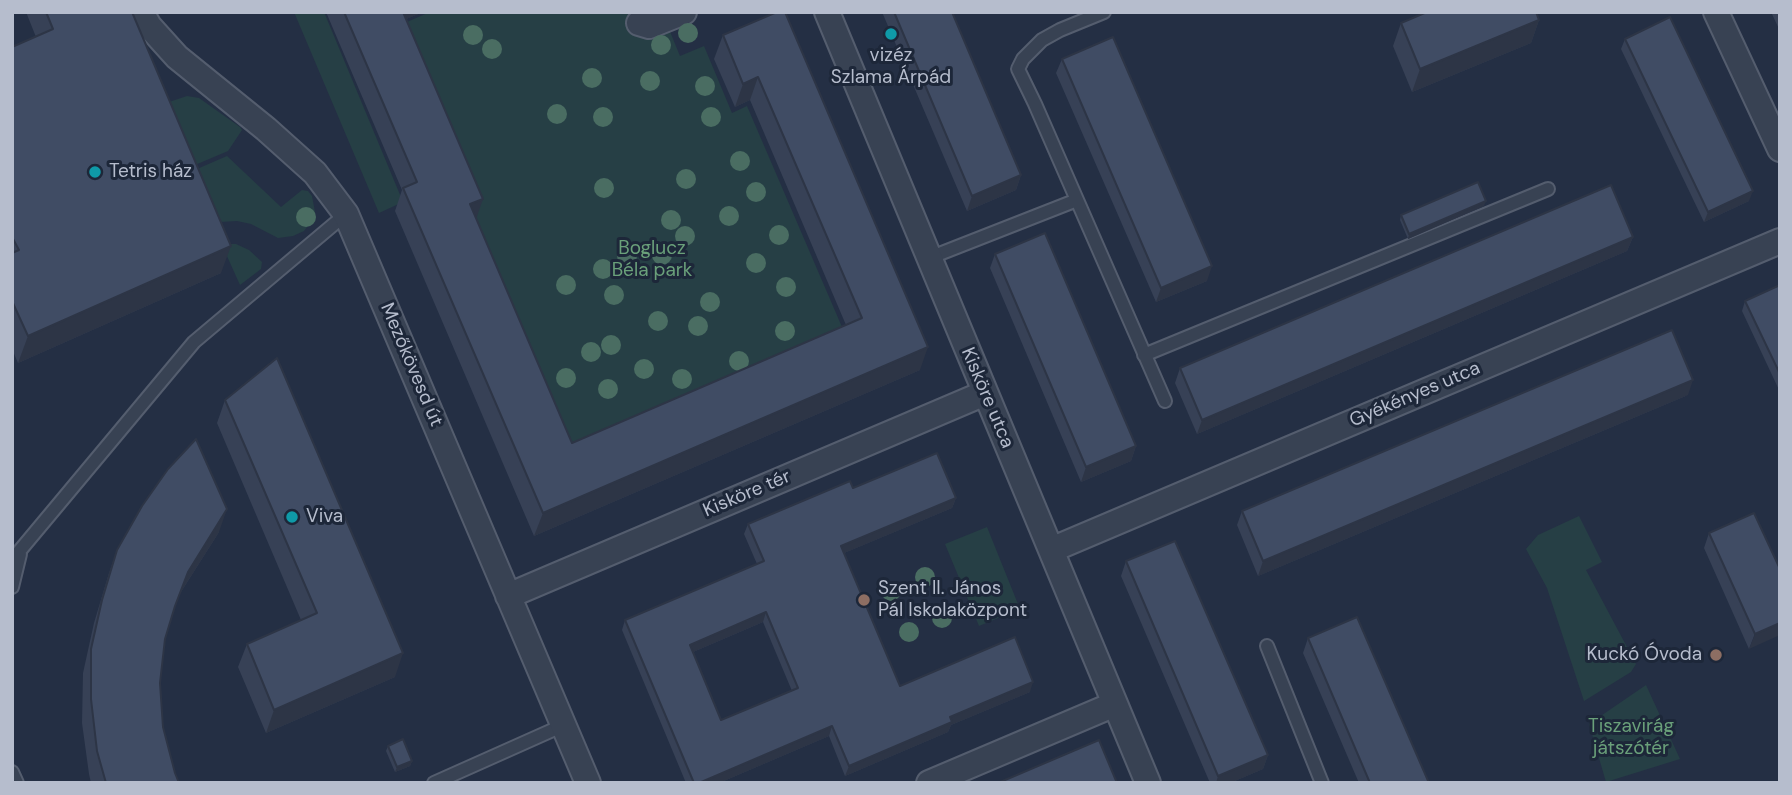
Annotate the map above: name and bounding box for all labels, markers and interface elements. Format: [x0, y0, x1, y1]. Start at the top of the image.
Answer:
marker: vizéz Szlama Árpád [883, 26, 899, 42]
place label: vizéz Szlama Árpád [831, 45, 951, 89]
place label: Tetris ház [109, 161, 192, 183]
marker: Tetris ház [87, 164, 103, 180]
park label: Boglucz Béla park [612, 238, 692, 282]
street label: Mezőkövesd út [375, 300, 447, 430]
street label: Kisköre utca [956, 344, 1018, 452]
street label: Gyékényes utca [1346, 357, 1484, 433]
street label: Kisköre tér [700, 465, 794, 523]
place label: Viva [306, 506, 343, 528]
marker: Viva [284, 509, 300, 525]
place label: Szent II. János Pál Iskolaközpont [878, 578, 1027, 622]
marker: Szent II. János Pál Iskolaközpont [856, 592, 872, 608]
place label: Kuckó Óvoda [1586, 644, 1702, 666]
marker: Kuckó Óvoda [1708, 647, 1724, 663]
park label: Tiszavirág játszótér [1588, 716, 1674, 760]

